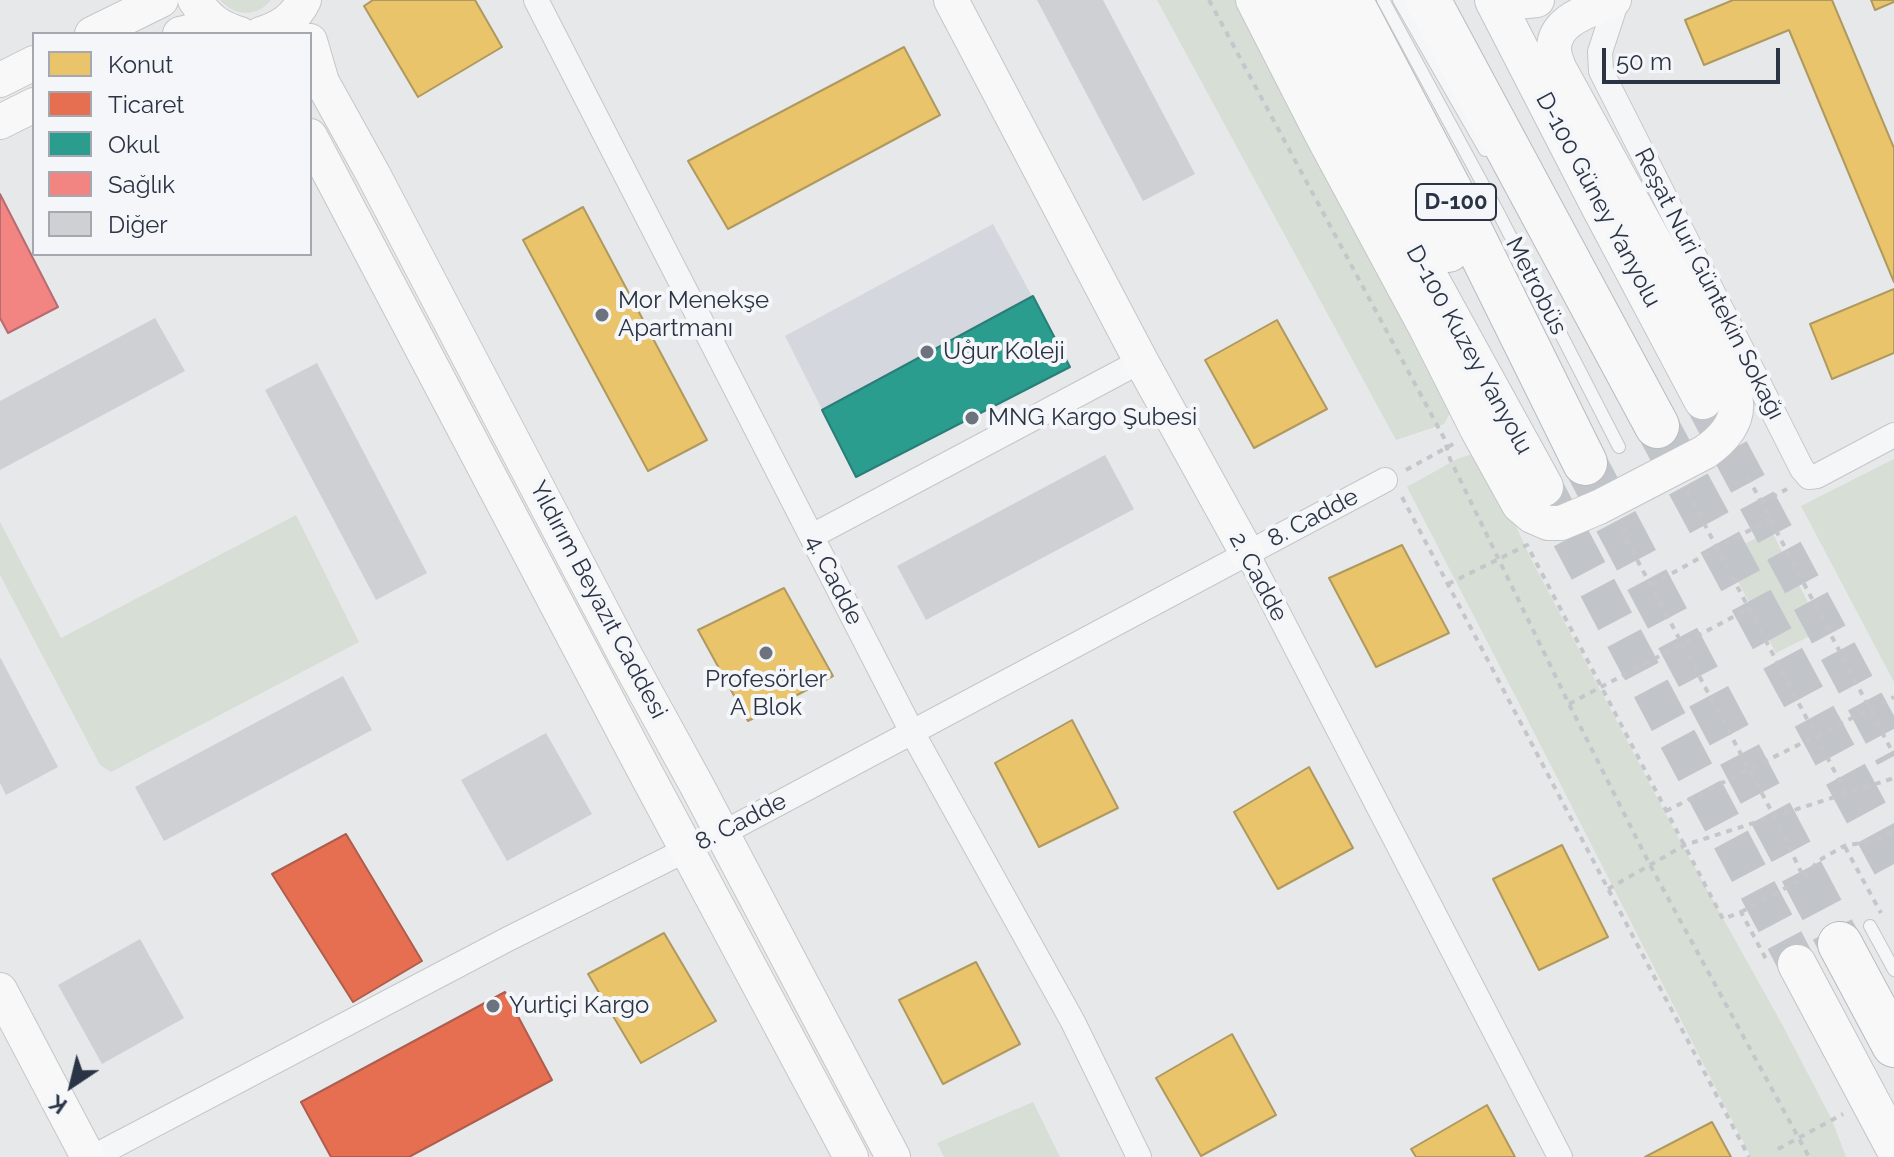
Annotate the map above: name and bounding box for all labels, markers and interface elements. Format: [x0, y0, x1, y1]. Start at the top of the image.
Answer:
legend [32, 32, 312, 256]
scale bar [1606, 32, 1784, 82]
text: 50 m [1616, 47, 1672, 76]
text: Konut [108, 50, 173, 79]
street label: D-100 Güney Yanyolu [1529, 88, 1667, 312]
text: Ticaret [108, 90, 184, 119]
text: Okul [108, 130, 160, 159]
street label: Reşat Nuri Güntekin Sokağı [1628, 144, 1790, 424]
text: Sağlık [108, 170, 175, 199]
road number: D-100 [1416, 184, 1496, 220]
text: Diğer [108, 210, 168, 239]
street label: Metrobüs [1499, 232, 1573, 340]
street label: D-100 Kuzey Yanyolu [1400, 240, 1538, 460]
place label: Mor Menekşe Apartmanı [618, 287, 769, 343]
marker: Mor Menekşe Apartmanı [593, 306, 611, 324]
place label: Uğur Koleji [943, 338, 1065, 366]
marker: Uğur Koleji [918, 343, 936, 361]
place label: MNG Kargo Şubesi [988, 404, 1197, 432]
marker: MNG Kargo Şubesi [963, 409, 981, 427]
street label: Yıldırım Beyazıt Caddesi [523, 476, 673, 724]
street label: 8. Cadde [1263, 482, 1363, 554]
street label: 2. Cadde [1223, 528, 1293, 626]
street label: 4. Cadde [799, 530, 869, 630]
marker: Profesörler A Blok [757, 644, 775, 662]
place label: Profesörler A Blok [705, 666, 827, 722]
street label: 8. Cadde [691, 787, 791, 857]
place label: Yurtiçi Kargo [509, 992, 649, 1020]
marker: Yurtiçi Kargo [484, 997, 502, 1015]
north arrow [32, 1045, 112, 1125]
text: K [45, 1090, 72, 1120]

